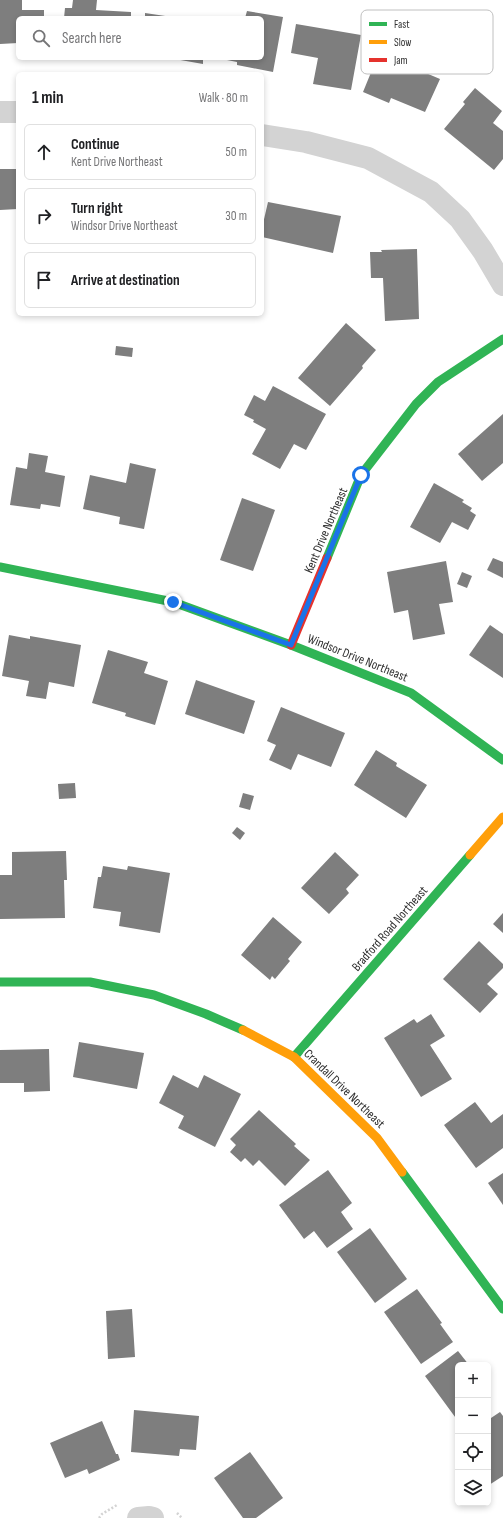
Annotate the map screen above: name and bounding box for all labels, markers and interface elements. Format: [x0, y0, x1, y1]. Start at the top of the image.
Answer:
legend [361, 10, 493, 74]
search box [16, 16, 264, 60]
text: Fast [394, 18, 410, 31]
icon: search [30, 27, 52, 49]
text: Search here [62, 29, 122, 48]
text: Slow [394, 36, 411, 49]
text: Jam [393, 54, 408, 67]
text: 1 min [32, 88, 64, 108]
text: Walk · 80 m [199, 90, 248, 106]
text: Continue [71, 135, 120, 154]
icon: ahead [33, 141, 55, 163]
text: 50 m [226, 144, 247, 160]
text: Kent Drive Northeast [71, 154, 163, 170]
text: Turn right [71, 199, 123, 218]
icon: right [33, 205, 55, 227]
text: 30 m [225, 208, 247, 224]
text: Windsor Drive Northeast [71, 218, 178, 234]
icon: arrive [33, 269, 55, 291]
text: Arrive at destination [71, 271, 180, 290]
route start [352, 466, 370, 484]
street label: Kent Drive Northeast [301, 485, 351, 576]
route end [164, 593, 182, 611]
street label: Windsor Drive Northeast [305, 631, 410, 685]
street label: Bradford Road Northeast [348, 883, 431, 975]
street label: Crandall Drive Northeast [300, 1046, 388, 1132]
map controls [455, 1362, 491, 1506]
button: + [455, 1362, 491, 1398]
button: − [455, 1398, 491, 1434]
button: locate [455, 1434, 491, 1470]
button: layers [455, 1470, 491, 1506]

